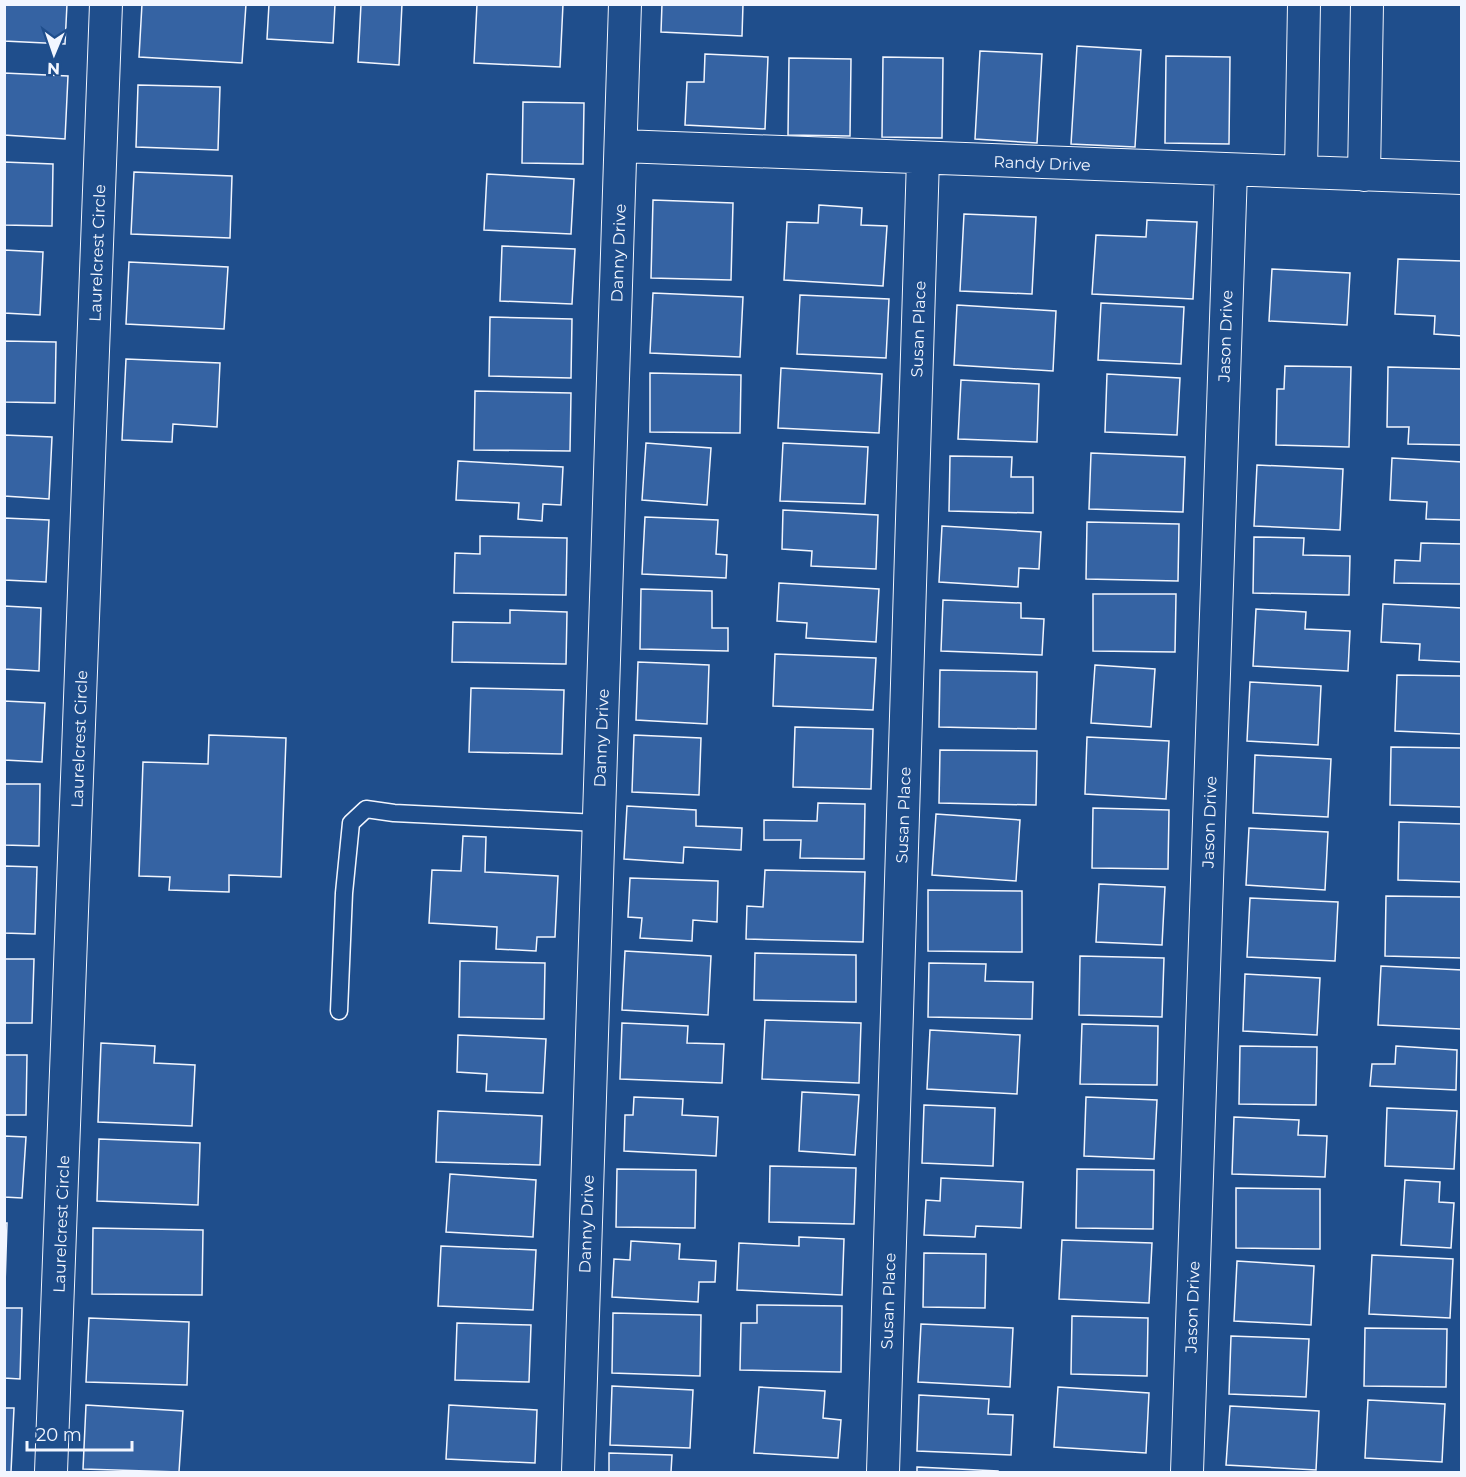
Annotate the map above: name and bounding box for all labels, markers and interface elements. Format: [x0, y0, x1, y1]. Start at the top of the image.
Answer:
north arrow [24, 24, 84, 84]
text: N [47, 59, 60, 78]
street label: Randy Drive [993, 152, 1091, 175]
street label: Laurelcrest Circle [86, 184, 109, 322]
street label: Danny Drive [607, 203, 630, 303]
street label: Susan Place [907, 280, 930, 378]
street label: Jason Drive [1214, 290, 1237, 383]
street label: Laurelcrest Circle [68, 670, 91, 808]
street label: Danny Drive [590, 688, 613, 788]
street label: Susan Place [892, 766, 915, 864]
street label: Jason Drive [1198, 776, 1221, 869]
street label: Laurelcrest Circle [50, 1155, 73, 1293]
street label: Danny Drive [575, 1174, 598, 1274]
street label: Susan Place [877, 1252, 900, 1350]
street label: Jason Drive [1181, 1261, 1204, 1354]
scale bar [27, 1414, 132, 1452]
text: 20 m [36, 1424, 82, 1446]

